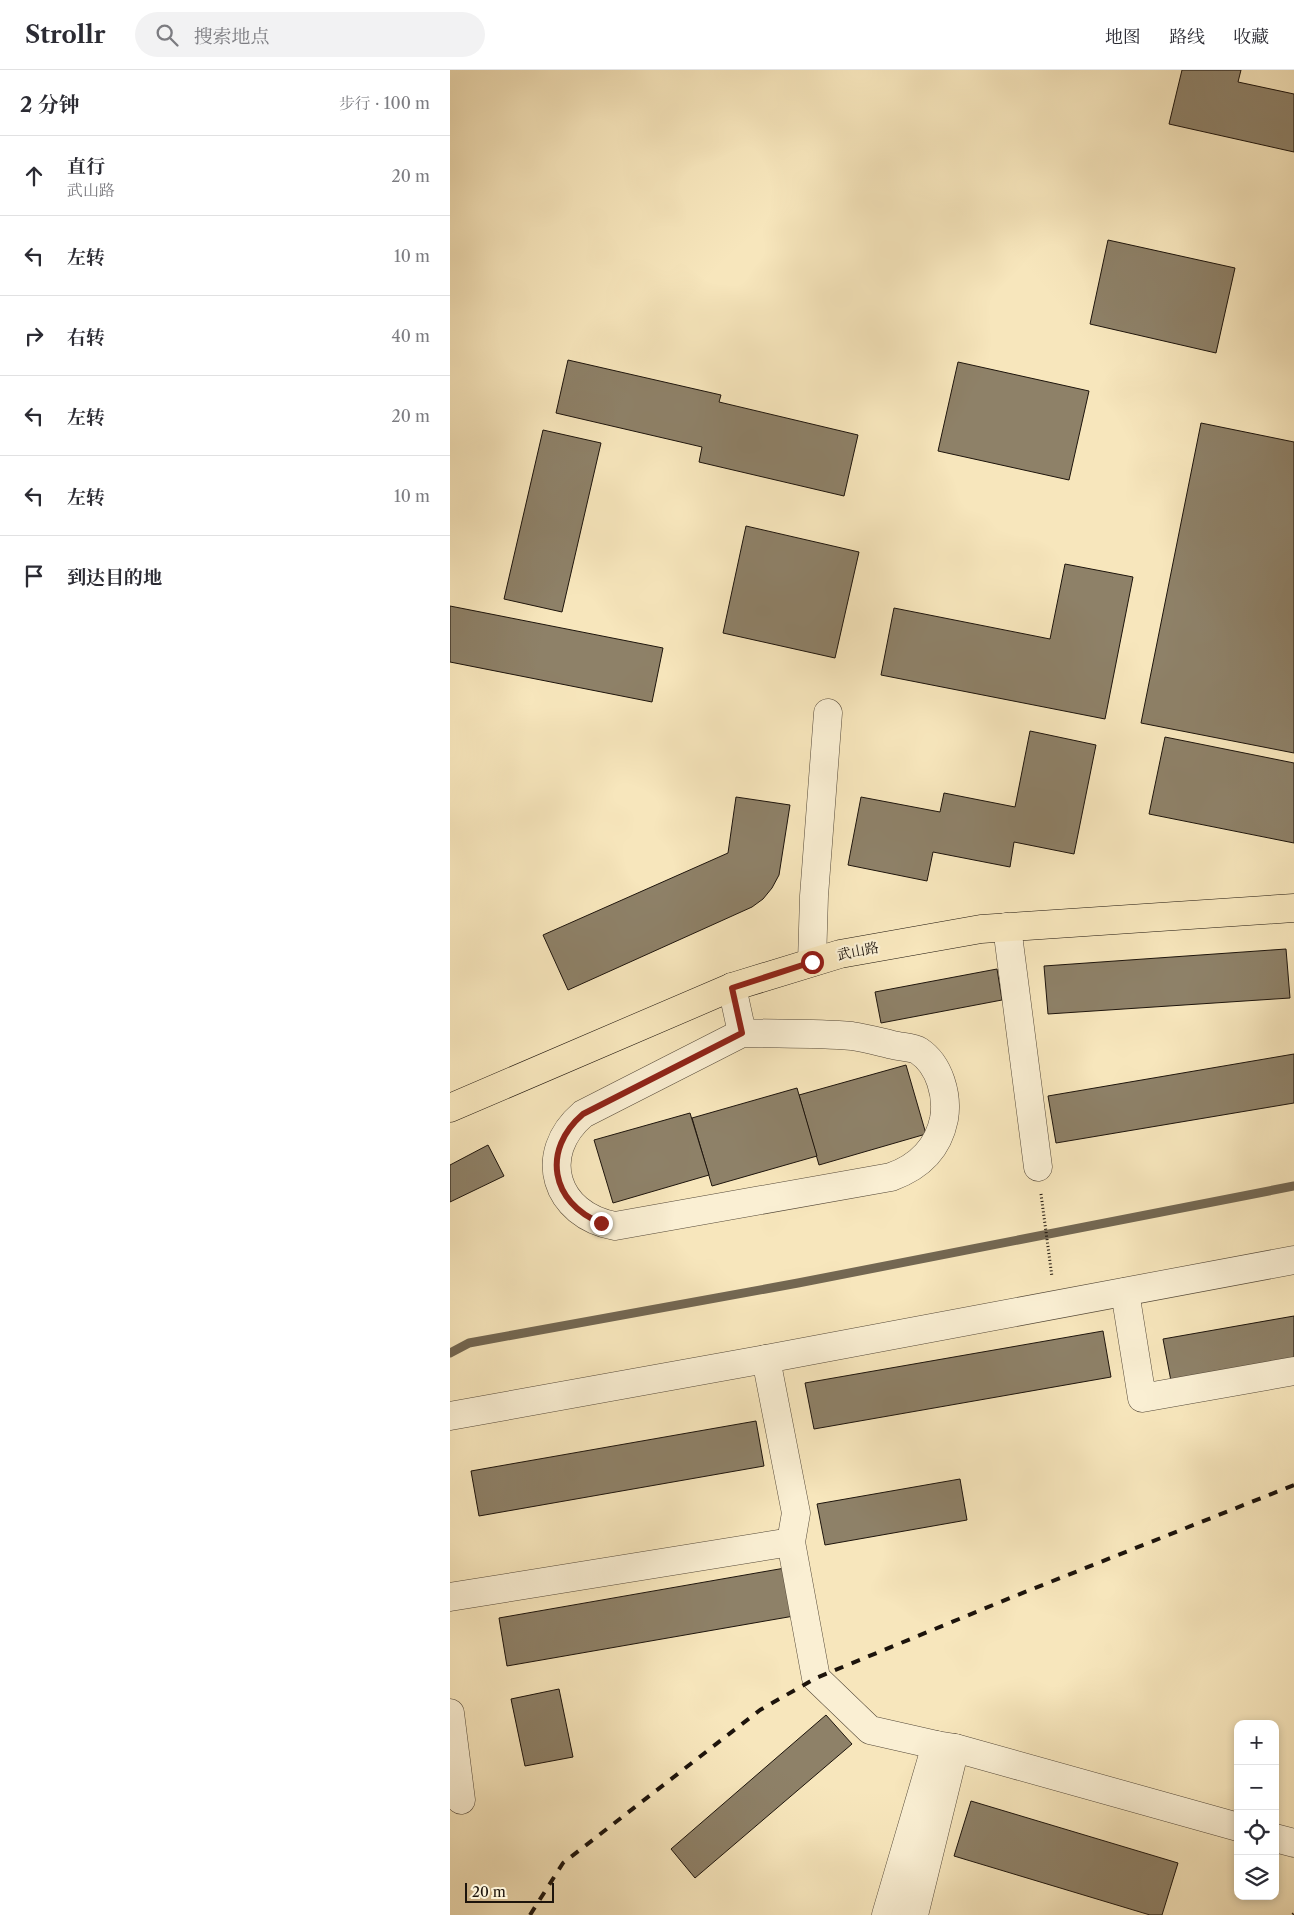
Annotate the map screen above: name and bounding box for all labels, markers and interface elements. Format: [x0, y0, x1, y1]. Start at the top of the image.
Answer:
search box [135, 12, 485, 57]
text: Strollr [25, 20, 105, 49]
icon: search [153, 21, 181, 49]
text: 搜索地点 [193, 25, 269, 48]
text: 地图 [1105, 26, 1141, 48]
text: 路线 [1169, 26, 1205, 48]
text: 收藏 [1233, 26, 1269, 48]
text: 2 分钟 [20, 92, 80, 117]
text: 步行 · 100 m [339, 93, 430, 113]
text: 直行 [67, 155, 105, 178]
icon: ahead [20, 162, 48, 190]
text: 20 m [391, 166, 430, 186]
text: 武山路 [67, 180, 115, 200]
icon: left [20, 242, 48, 270]
text: 左转 [67, 246, 105, 269]
text: 10 m [394, 246, 430, 266]
icon: right [20, 322, 48, 350]
text: 右转 [67, 326, 105, 349]
text: 40 m [391, 326, 430, 346]
icon: left [20, 402, 48, 430]
text: 左转 [67, 406, 105, 429]
text: 20 m [391, 406, 430, 426]
icon: left [20, 482, 48, 510]
text: 左转 [67, 486, 105, 509]
text: 10 m [394, 486, 430, 506]
icon: arrive [20, 562, 48, 590]
text: 到达目的地 [67, 566, 162, 589]
street label: 武山路 [836, 938, 880, 964]
route start [801, 951, 824, 974]
route end [590, 1212, 613, 1235]
map controls [1234, 1720, 1279, 1900]
button: + [1234, 1720, 1279, 1765]
button: − [1234, 1765, 1279, 1810]
button: locate [1234, 1810, 1279, 1855]
button: layers [1234, 1855, 1279, 1900]
scale bar [465, 1880, 554, 1903]
text: 20 m [472, 1883, 506, 1901]

